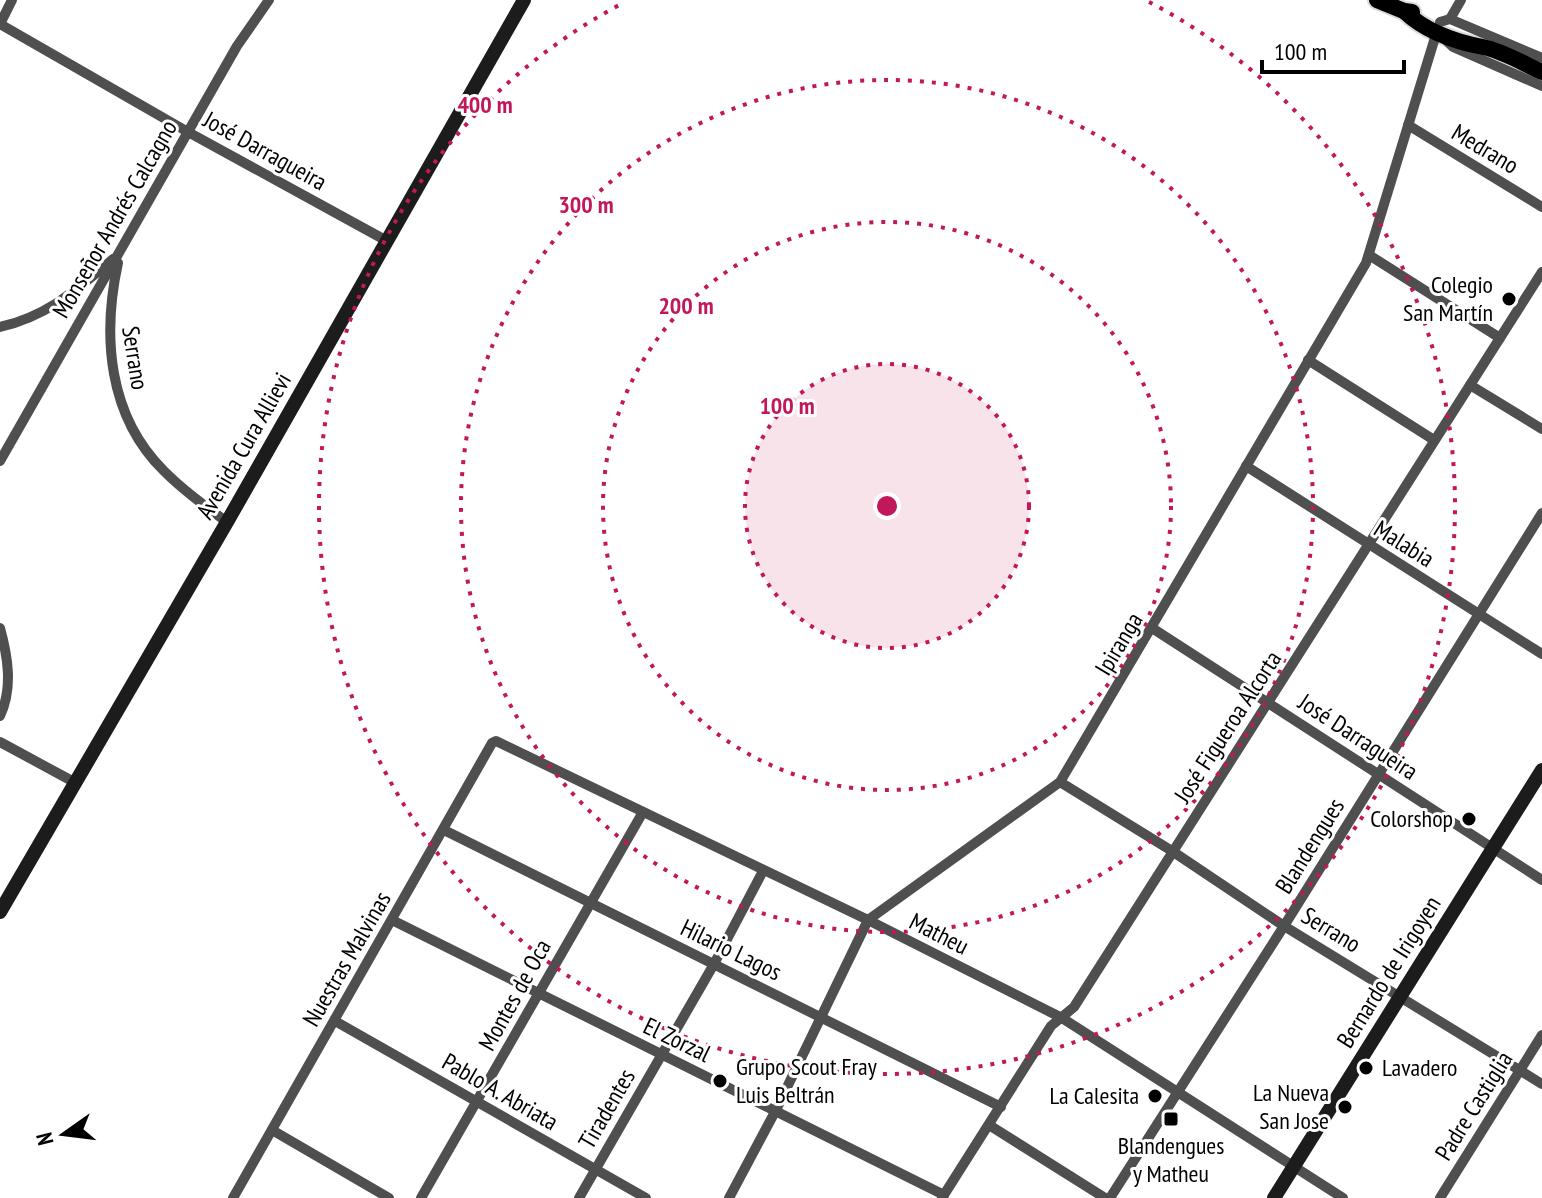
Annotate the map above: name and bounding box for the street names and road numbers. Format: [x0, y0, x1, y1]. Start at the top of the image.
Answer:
street label: José Darragueira [197, 103, 332, 197]
street label: Monseñor Andrés Calcagno [45, 114, 184, 323]
street label: Medrano [1446, 117, 1524, 181]
street label: Serrano [115, 324, 156, 392]
street label: Avenida Cura Allievi [189, 367, 298, 525]
street label: Malabia [1368, 513, 1440, 574]
street label: Ipiranga [1088, 607, 1149, 681]
street label: José Figueroa Alcorta [1166, 645, 1288, 809]
street label: José Darragueira [1292, 686, 1424, 787]
street label: Blandengues [1268, 792, 1351, 899]
street label: Nuestras Malvinas [295, 886, 398, 1032]
street label: Bernardo de Irigoyen [1330, 890, 1448, 1053]
street label: Serrano [1296, 900, 1367, 959]
street label: Matheu [904, 906, 974, 962]
street label: Hilario Lagos [676, 912, 787, 987]
street label: Montes de Oca [471, 934, 558, 1056]
street label: El Zorzal [639, 1010, 716, 1069]
street label: Padre Castiglia [1428, 1045, 1519, 1166]
street label: Pablo A. Abriata [437, 1046, 564, 1137]
street label: Tiradentes [571, 1063, 642, 1154]

